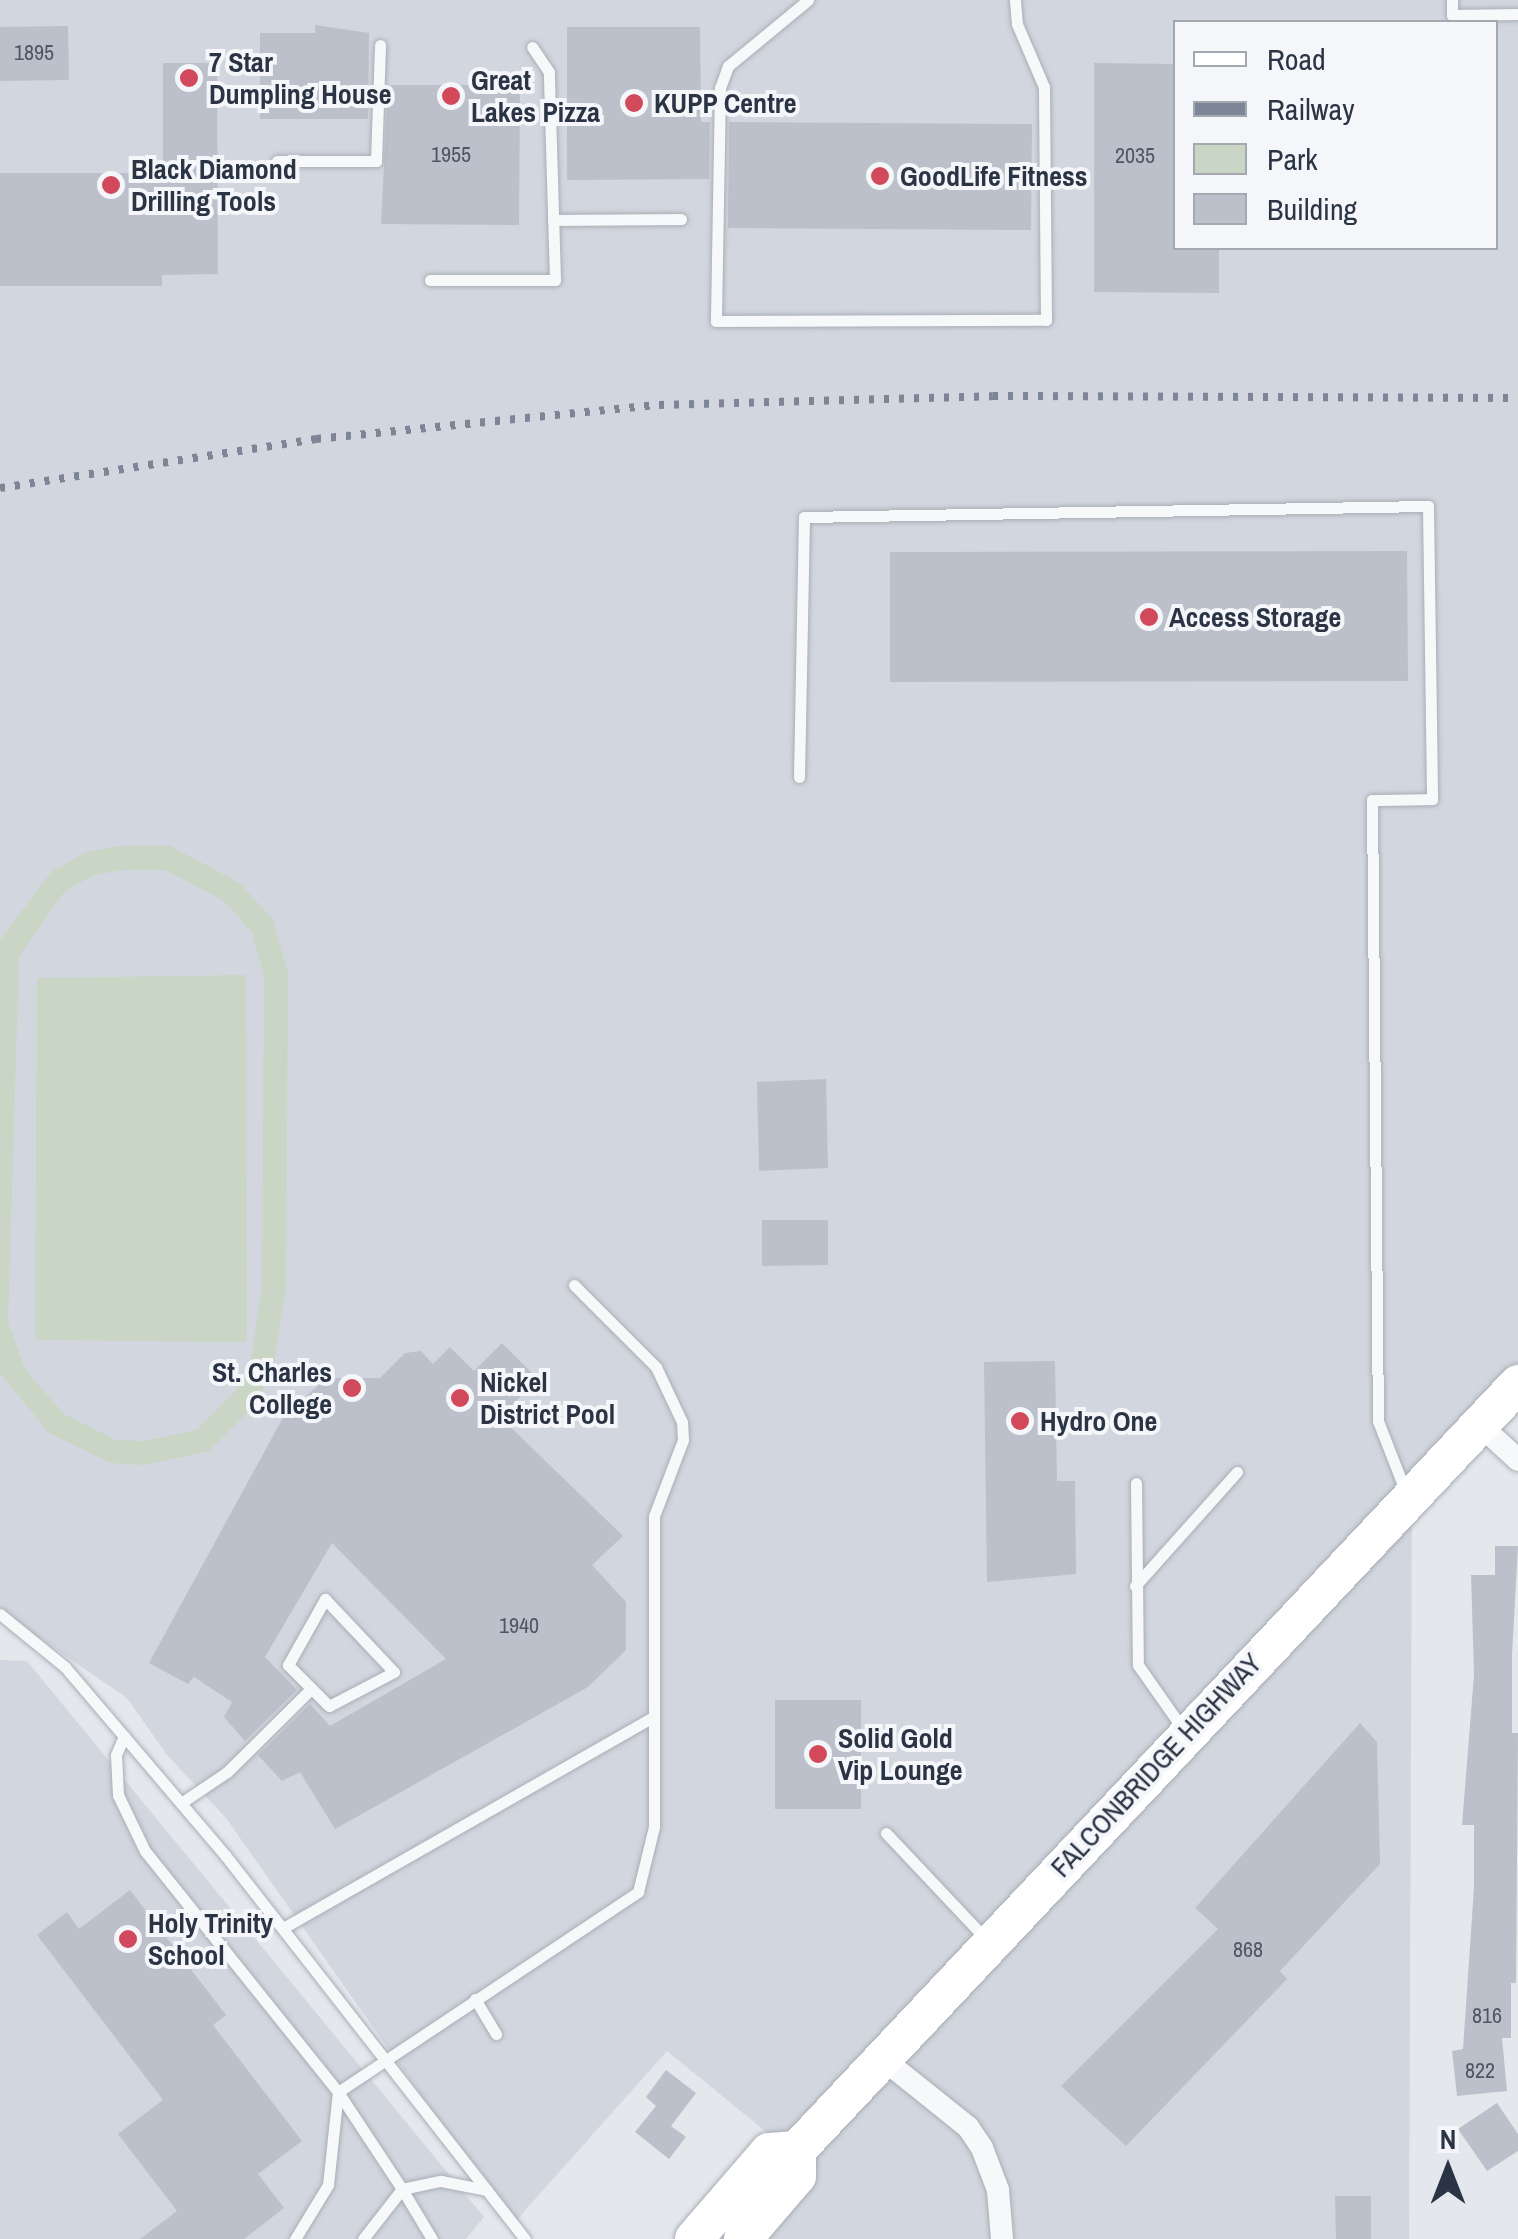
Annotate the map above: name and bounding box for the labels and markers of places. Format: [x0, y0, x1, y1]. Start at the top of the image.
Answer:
place label: 7 Star Dumpling House [209, 45, 391, 111]
place label: Great Lakes Pizza [471, 63, 600, 129]
marker: 7 Star Dumpling House [178, 67, 200, 89]
marker: Great Lakes Pizza [440, 85, 462, 107]
place label: KUPP Centre [654, 86, 797, 120]
marker: KUPP Centre [623, 92, 645, 114]
place label: Black Diamond Drilling Tools [131, 152, 297, 218]
place label: GoodLife Fitness [900, 159, 1088, 193]
marker: GoodLife Fitness [869, 165, 891, 187]
marker: Black Diamond Drilling Tools [100, 174, 122, 196]
place label: Access Storage [1169, 600, 1341, 634]
marker: Access Storage [1138, 606, 1160, 628]
place label: St. Charles College [212, 1355, 332, 1421]
place label: Nickel District Pool [480, 1365, 615, 1431]
marker: St. Charles College [341, 1377, 363, 1399]
marker: Nickel District Pool [449, 1387, 471, 1409]
place label: Hydro One [1040, 1404, 1157, 1438]
marker: Hydro One [1009, 1410, 1031, 1432]
place label: Solid Gold Vip Lounge [838, 1721, 963, 1787]
marker: Solid Gold Vip Lounge [807, 1743, 829, 1765]
place label: Holy Trinity School [148, 1906, 273, 1972]
marker: Holy Trinity School [117, 1928, 139, 1950]

